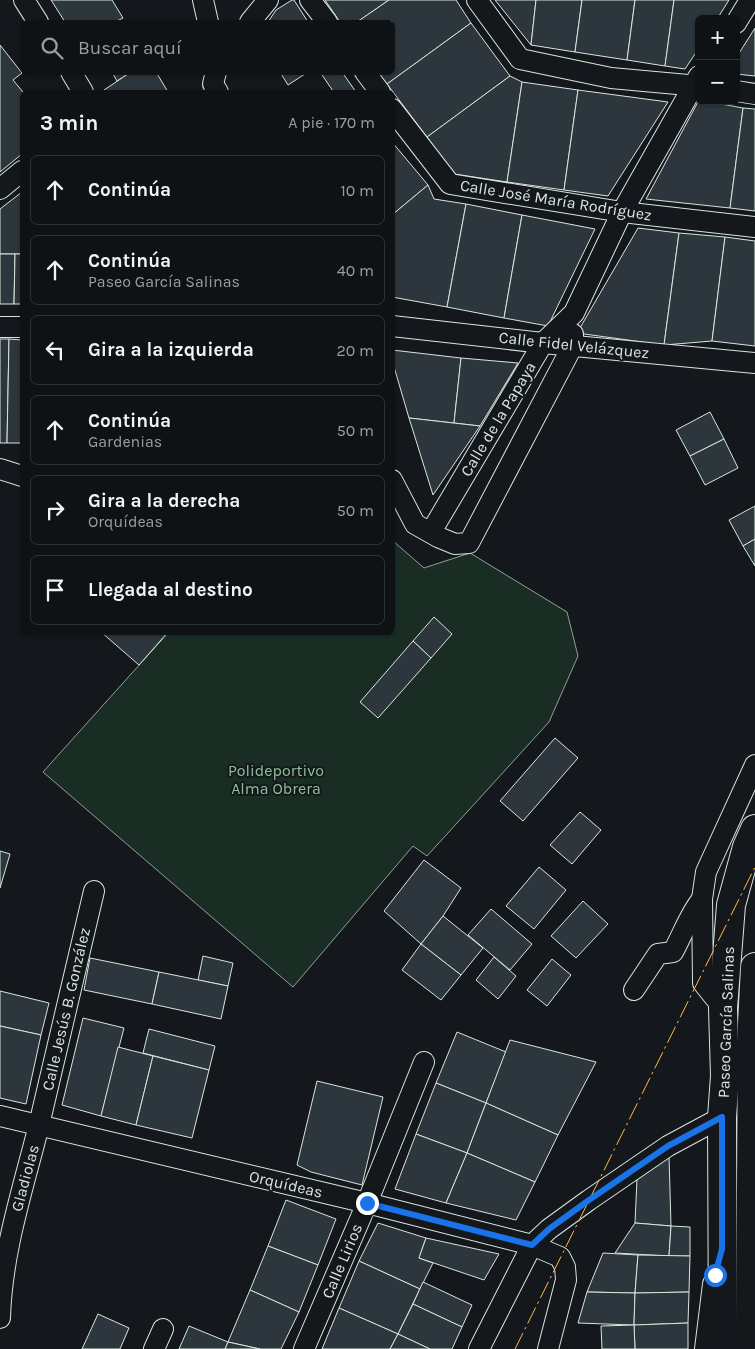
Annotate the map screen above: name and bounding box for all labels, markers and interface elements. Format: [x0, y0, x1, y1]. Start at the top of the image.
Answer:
map controls [695, 15, 740, 105]
button: + [695, 15, 740, 60]
search box [20, 20, 395, 75]
icon: search [38, 34, 66, 62]
text: Buscar aquí [78, 37, 182, 59]
button: − [695, 60, 740, 105]
text: 3 min [40, 111, 98, 135]
text: A pie · 170 m [288, 113, 375, 132]
street label: Calle José María Rodríguez [459, 175, 653, 225]
icon: ahead [41, 176, 69, 204]
text: Continúa [88, 179, 171, 201]
text: 10 m [340, 181, 374, 200]
text: Continúa [88, 250, 171, 272]
icon: ahead [41, 256, 69, 284]
text: 40 m [337, 261, 374, 280]
text: Paseo García Salinas [88, 272, 240, 291]
street label: Calle Fidel Velázquez [498, 328, 650, 362]
icon: left [41, 336, 69, 364]
text: Gira a la izquierda [88, 339, 254, 361]
text: 20 m [336, 341, 374, 360]
street label: Calle de la Papaya [456, 358, 540, 480]
text: Continúa [88, 410, 171, 432]
icon: ahead [41, 416, 69, 444]
text: 50 m [337, 421, 374, 440]
text: Gardenias [88, 432, 162, 451]
text: Gira a la derecha [88, 490, 240, 512]
icon: right [41, 496, 69, 524]
text: 50 m [337, 501, 374, 520]
text: Orquídeas [88, 512, 163, 531]
icon: arrive [41, 576, 69, 604]
text: Llegada al destino [88, 579, 253, 601]
park label: Polideportivo Alma Obrera [228, 761, 324, 798]
street label: Calle Jesús B. González [38, 926, 94, 1092]
street label: Paseo García Salinas [714, 946, 738, 1098]
street label: Gladiolas [7, 1143, 43, 1213]
street label: Orquídeas [247, 1166, 325, 1202]
route end [356, 1192, 379, 1215]
street label: Calle Lirios [318, 1221, 366, 1301]
route start [704, 1264, 727, 1287]

